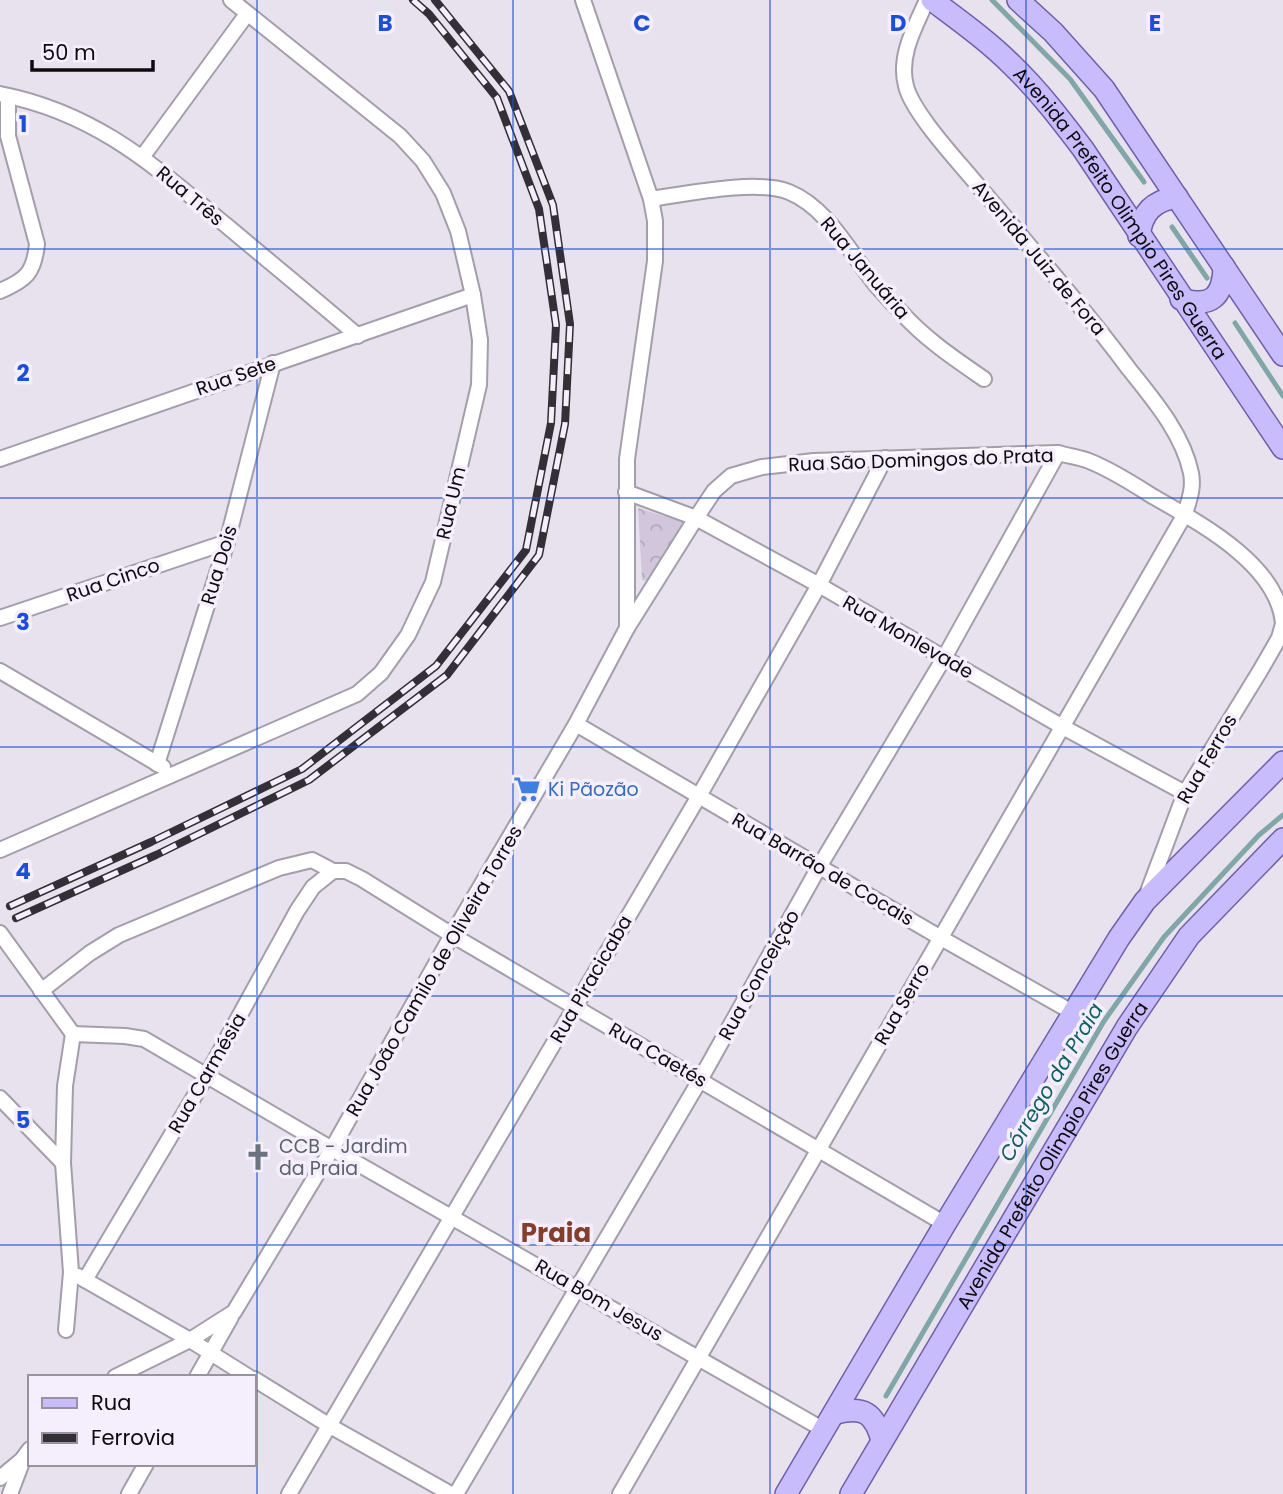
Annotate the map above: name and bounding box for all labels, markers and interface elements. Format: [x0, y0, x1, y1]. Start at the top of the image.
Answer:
text: B [377, 7, 393, 39]
text: C [633, 7, 651, 39]
text: D [890, 7, 906, 39]
text: E [1149, 7, 1161, 39]
scale bar [32, 28, 152, 72]
text: 50 m [42, 38, 96, 67]
street label: Avenida Prefeito Olimpio Pires Guerra [1007, 60, 1234, 365]
text: 1 [19, 108, 27, 140]
street label: Rua Três [150, 160, 230, 232]
street label: Avenida Juiz de Fora [966, 175, 1112, 341]
street label: Rua Januária [814, 211, 916, 325]
street label: Rua Sete [192, 350, 280, 402]
text: 2 [16, 357, 30, 389]
street label: Rua São Domingos do Prata [788, 442, 1054, 478]
street label: Rua Um [430, 464, 472, 542]
street label: Rua Dois [194, 522, 244, 608]
street label: Rua Cinco [63, 551, 163, 609]
street label: Rua Monlevade [838, 589, 978, 685]
text: 3 [16, 606, 30, 638]
street label: Rua Ferros [1170, 709, 1244, 809]
supermarket icon: Ki Pãozão [512, 774, 542, 804]
place label: Ki Pãozão [548, 776, 639, 803]
street label: Rua Barrão de Cocais [727, 806, 919, 932]
street label: Rua João Camilo de Oliveira Torres [339, 820, 529, 1122]
text: 4 [15, 855, 31, 887]
street label: Rua Conceição [712, 905, 806, 1045]
street label: Rua Piracicaba [543, 910, 639, 1048]
street label: Rua Serro [868, 958, 936, 1050]
street label: Avenida Prefeito Olimpio Pires Guerra [950, 996, 1154, 1314]
water label: Córrego da Praia [992, 997, 1110, 1167]
street label: Rua Carmésia [162, 1008, 252, 1138]
street label: Rua Caetés [604, 1016, 712, 1094]
text: 5 [16, 1104, 30, 1136]
place label: CCB - Jardim da Praia [279, 1133, 408, 1182]
church icon: CCB - Jardim da Praia [243, 1142, 273, 1172]
district label: Praia [521, 1215, 591, 1251]
street label: Rua Bom Jesus [530, 1252, 668, 1348]
legend [28, 1375, 256, 1466]
text: Rua [91, 1388, 131, 1417]
text: Ferrovia [91, 1423, 175, 1452]

